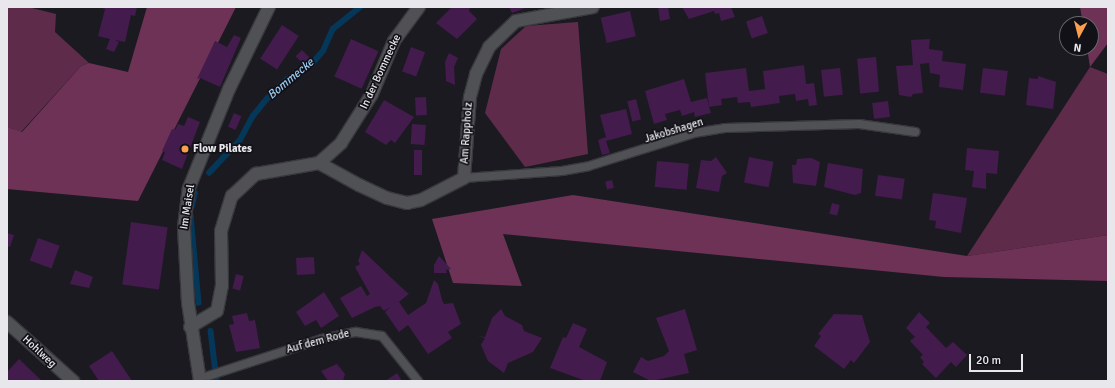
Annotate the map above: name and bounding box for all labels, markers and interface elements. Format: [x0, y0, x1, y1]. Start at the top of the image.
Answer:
north arrow [1059, 16, 1099, 56]
street label: In der Bommecke [358, 33, 404, 111]
text: N [1073, 40, 1082, 54]
water label: Bommecke [265, 55, 317, 103]
street label: Am Rappholz [458, 102, 476, 164]
street label: Jakobshagen [643, 116, 705, 146]
place label: Flow Pilates [193, 142, 252, 156]
marker: Flow Pilates [180, 144, 190, 154]
street label: Im Maisel [178, 184, 198, 230]
street label: Auf dem Rode [285, 327, 351, 357]
street label: Hohlweg [19, 333, 59, 371]
scale bar [971, 346, 1025, 372]
text: 20 m [976, 353, 1001, 368]

